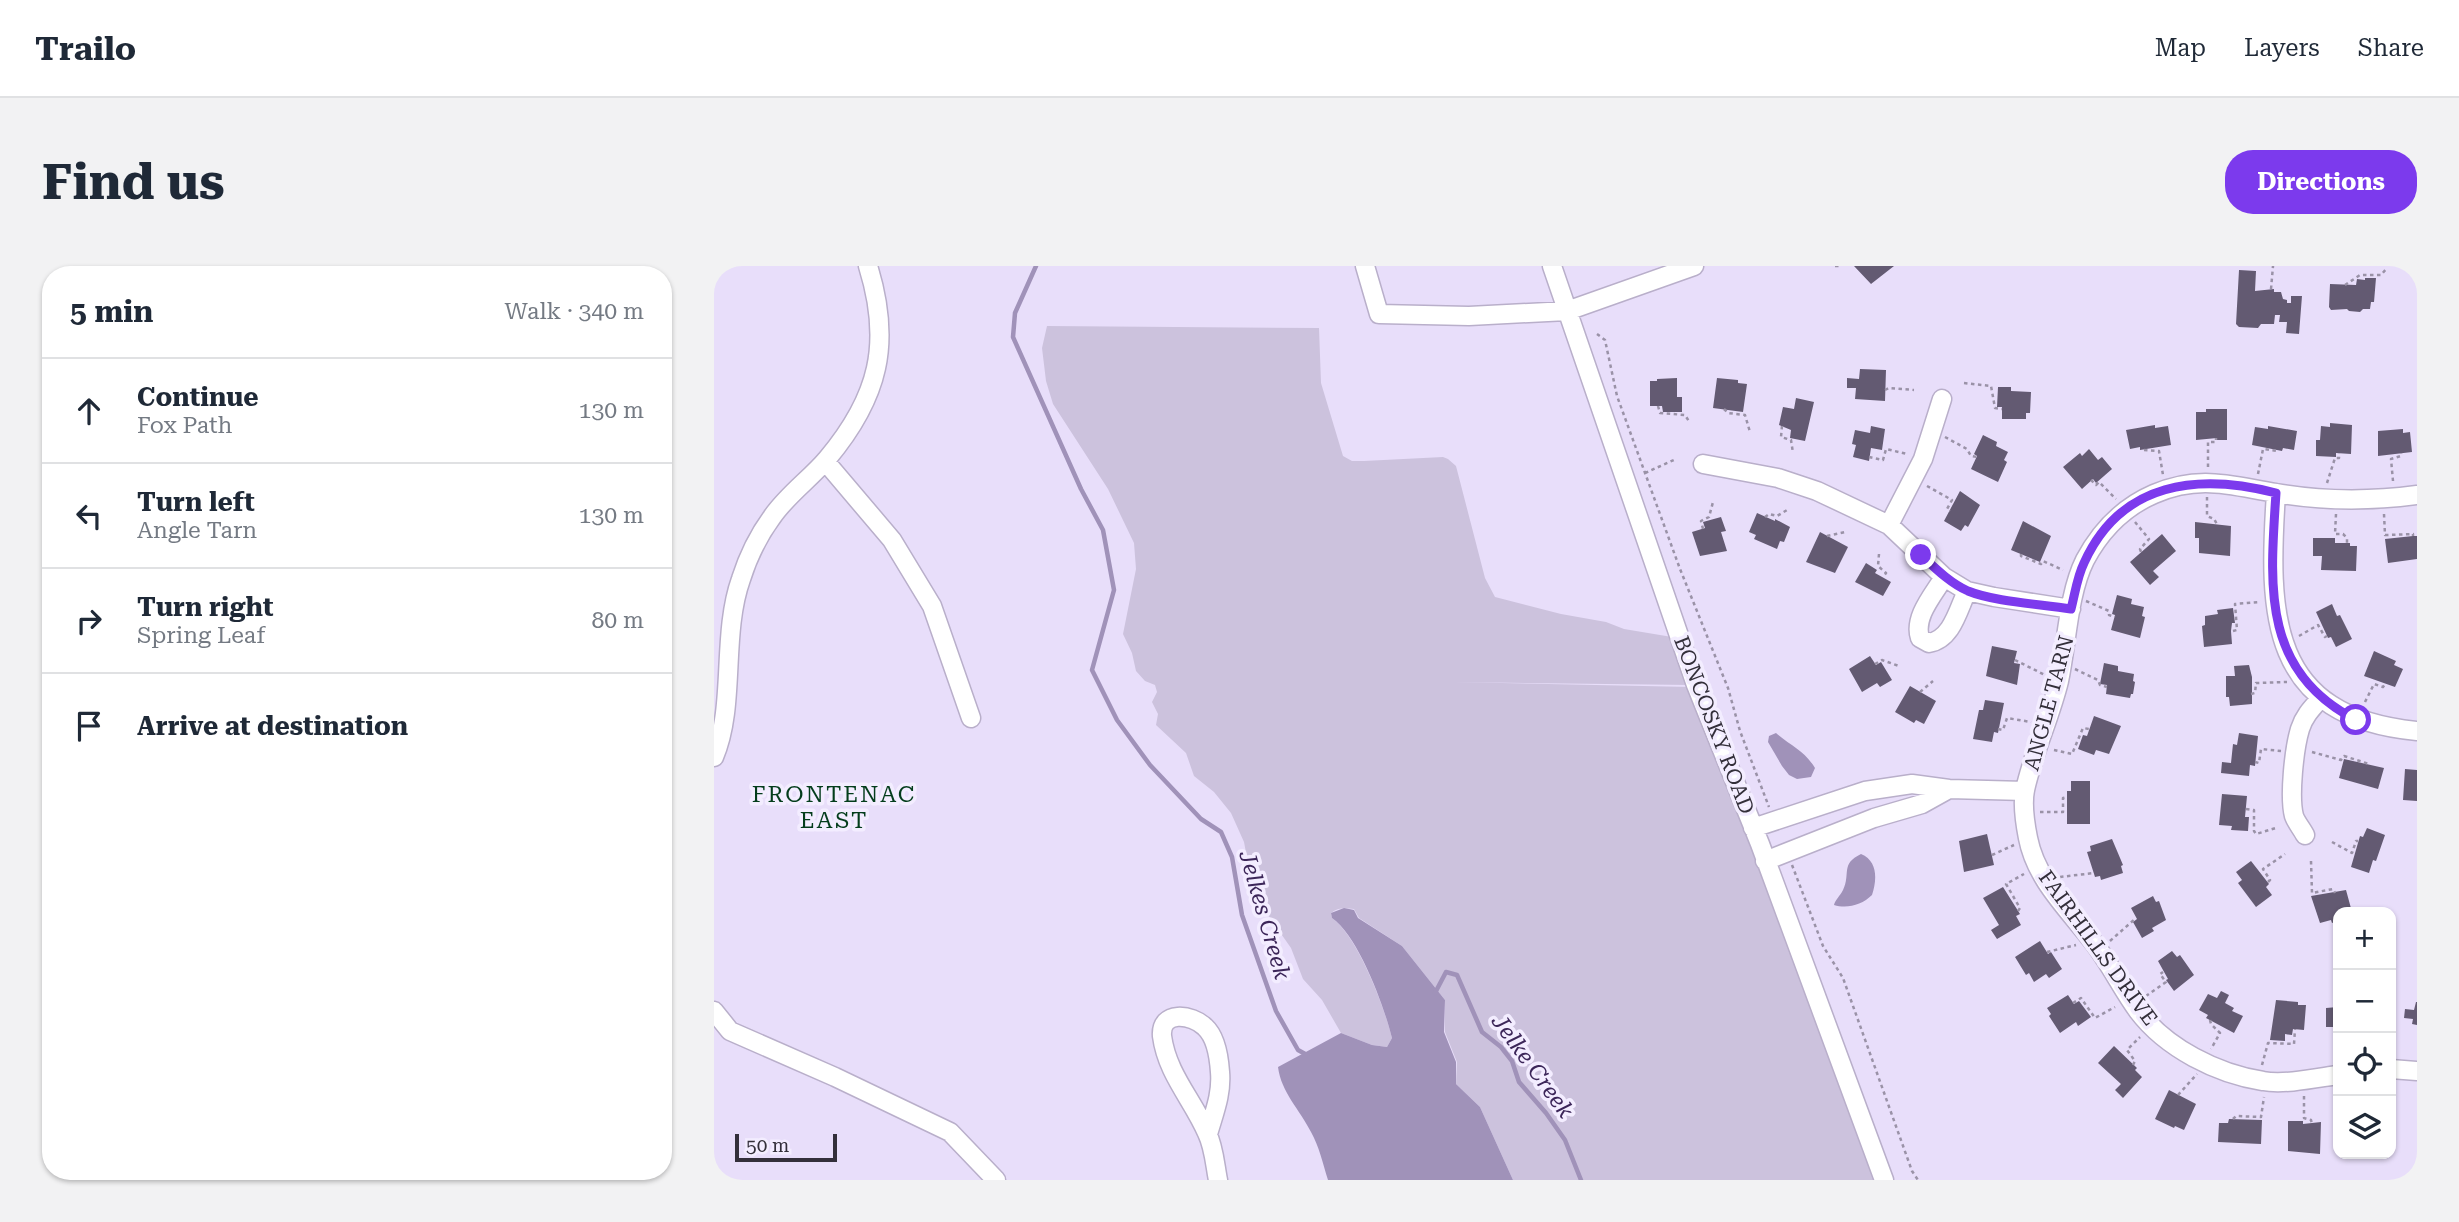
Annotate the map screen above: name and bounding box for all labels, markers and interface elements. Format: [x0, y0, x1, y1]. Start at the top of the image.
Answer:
text: Trailo [35, 29, 136, 68]
text: Map [2155, 34, 2206, 62]
text: Layers [2244, 34, 2320, 62]
text: Share [2358, 34, 2424, 62]
button: Directions [2225, 150, 2417, 214]
text: Find us [42, 154, 225, 211]
text: 5 min [70, 294, 153, 329]
text: Walk · 340 m [505, 298, 644, 325]
text: Continue [137, 382, 259, 412]
icon: ahead [70, 392, 108, 430]
text: 130 m [579, 397, 644, 424]
text: Fox Path [137, 412, 232, 439]
text: Turn left [137, 487, 255, 517]
icon: left [70, 497, 108, 535]
text: 130 m [579, 502, 644, 529]
text: Angle Tarn [137, 517, 257, 544]
route end [1905, 539, 1936, 570]
text: Turn right [137, 592, 273, 622]
icon: right [70, 602, 108, 640]
text: 80 m [591, 607, 644, 634]
text: Spring Leaf [137, 622, 265, 649]
street label: BONCOSKY ROAD [1669, 633, 1759, 817]
street label: ANGLE TARN [2019, 633, 2079, 773]
route start [2340, 704, 2371, 735]
icon: arrive [70, 707, 108, 745]
text: Arrive at destination [137, 711, 408, 741]
district label: FRONTENAC EAST [752, 781, 916, 834]
water label: Jelkes Creek [1233, 847, 1296, 983]
street label: FAIRHILLS DRIVE [2034, 866, 2162, 1030]
map controls [2333, 907, 2396, 1159]
button: + [2333, 907, 2396, 970]
button: − [2333, 970, 2396, 1033]
water label: Jelke Creek [1485, 1008, 1580, 1124]
button: locate [2333, 1033, 2396, 1096]
button: layers [2333, 1096, 2396, 1159]
scale bar [735, 1131, 836, 1163]
text: 50 m [746, 1134, 789, 1157]

